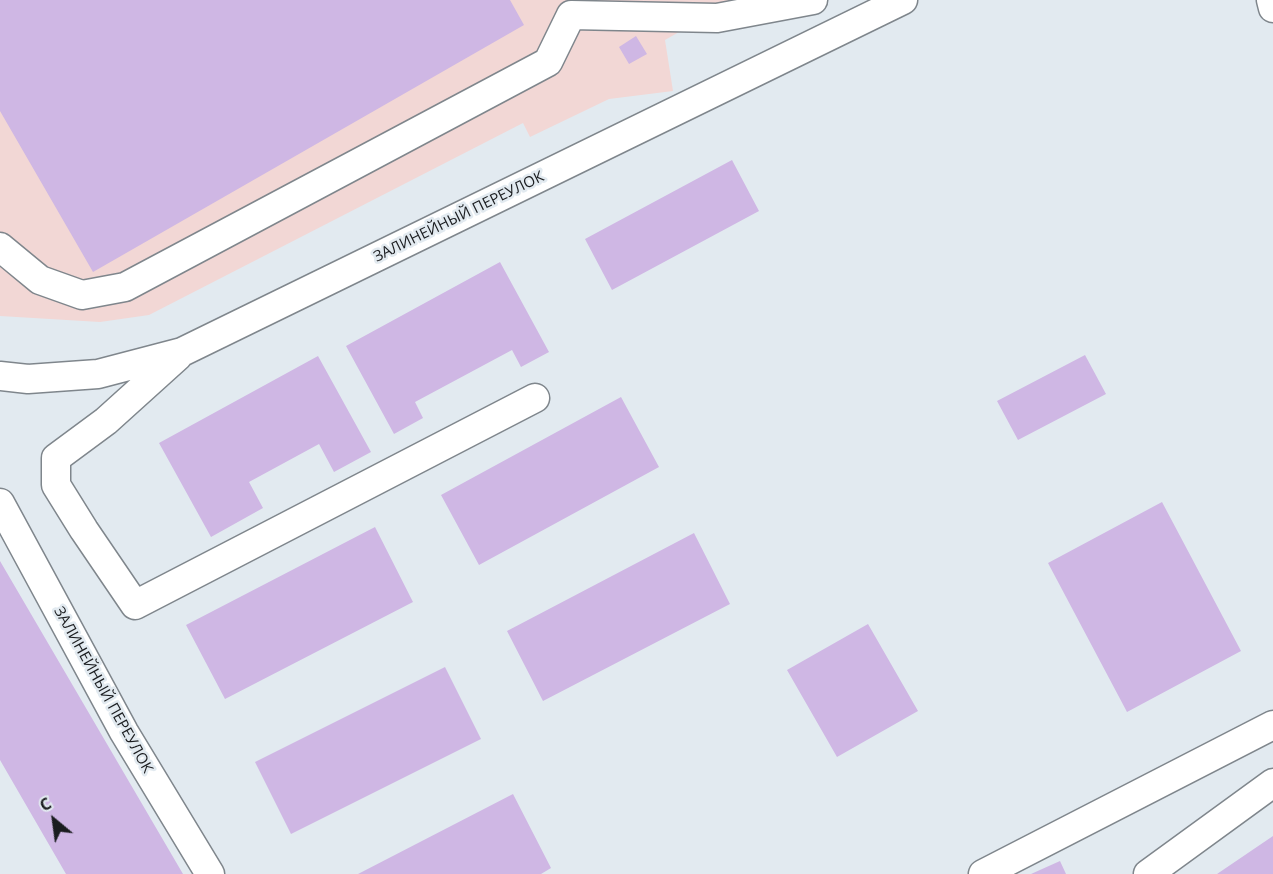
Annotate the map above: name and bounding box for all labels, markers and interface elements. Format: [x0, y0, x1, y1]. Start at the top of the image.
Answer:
street label: ЗАЛИНЕЙНЫЙ ПЕРЕУЛОК [371, 168, 547, 266]
street label: ЗАЛИНЕЙНЫЙ ПЕРЕУЛОК [50, 604, 156, 776]
north arrow [24, 790, 84, 850]
text: С [35, 792, 55, 816]

